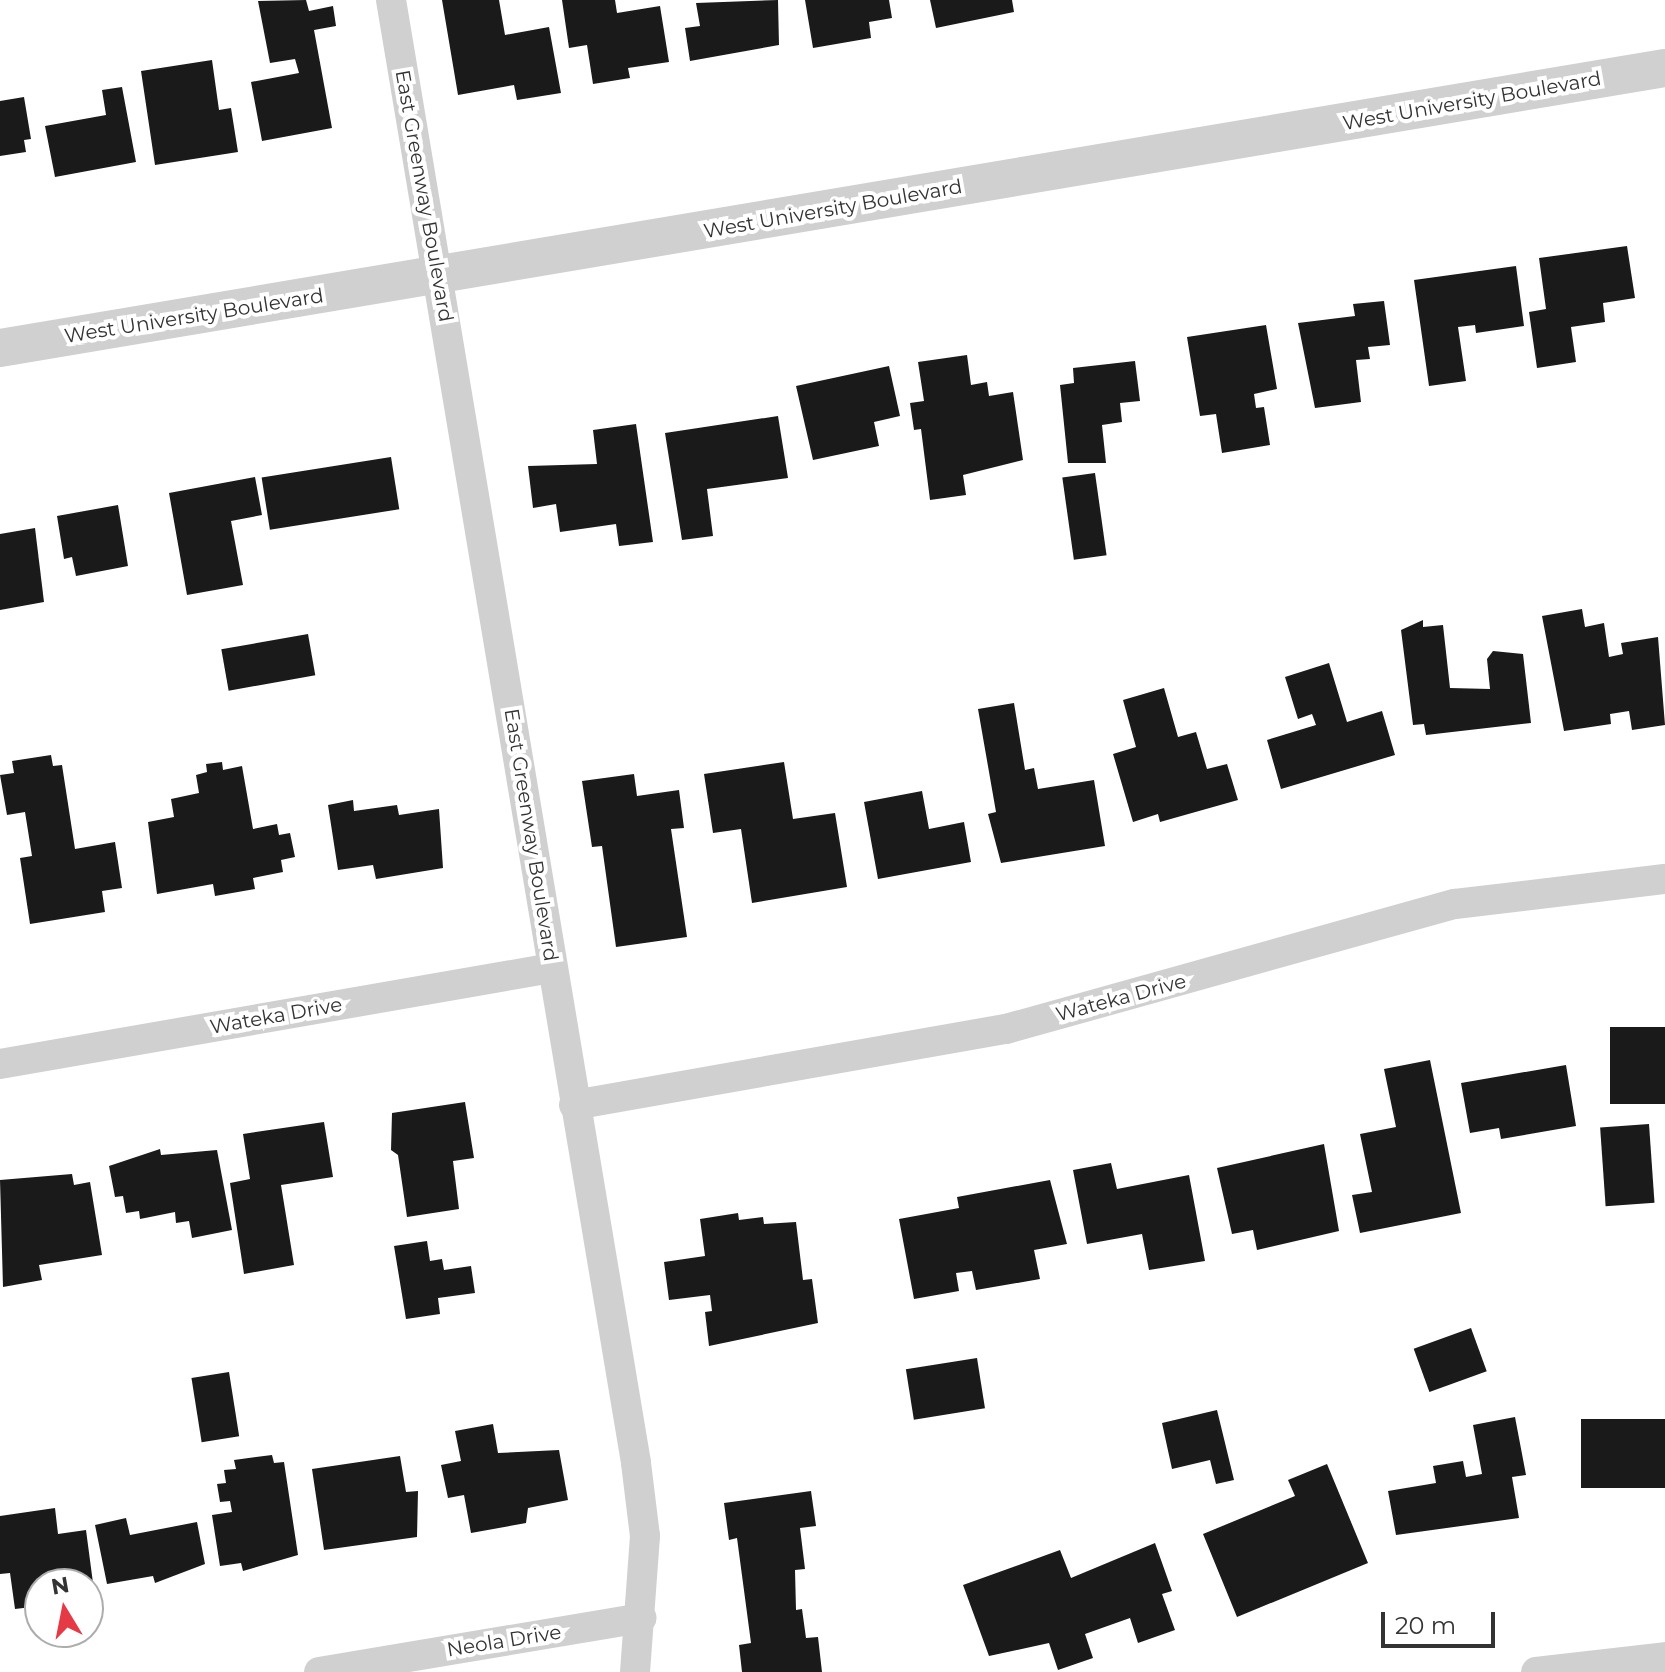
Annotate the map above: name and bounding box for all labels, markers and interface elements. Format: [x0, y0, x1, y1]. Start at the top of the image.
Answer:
street label: West University Boulevard [1341, 66, 1603, 136]
street label: East Greenway Boulevard [390, 68, 458, 324]
street label: West University Boulevard [702, 174, 964, 244]
street label: West University Boulevard [63, 284, 325, 348]
street label: East Greenway Boulevard [499, 707, 563, 963]
street label: Wateka Drive [1053, 969, 1189, 1027]
street label: Wateka Drive [208, 993, 344, 1039]
north arrow [24, 1568, 104, 1648]
text: N [49, 1571, 71, 1601]
scale bar [1385, 1596, 1499, 1646]
text: 20 m [1395, 1611, 1456, 1640]
street label: Neola Drive [445, 1620, 563, 1662]

